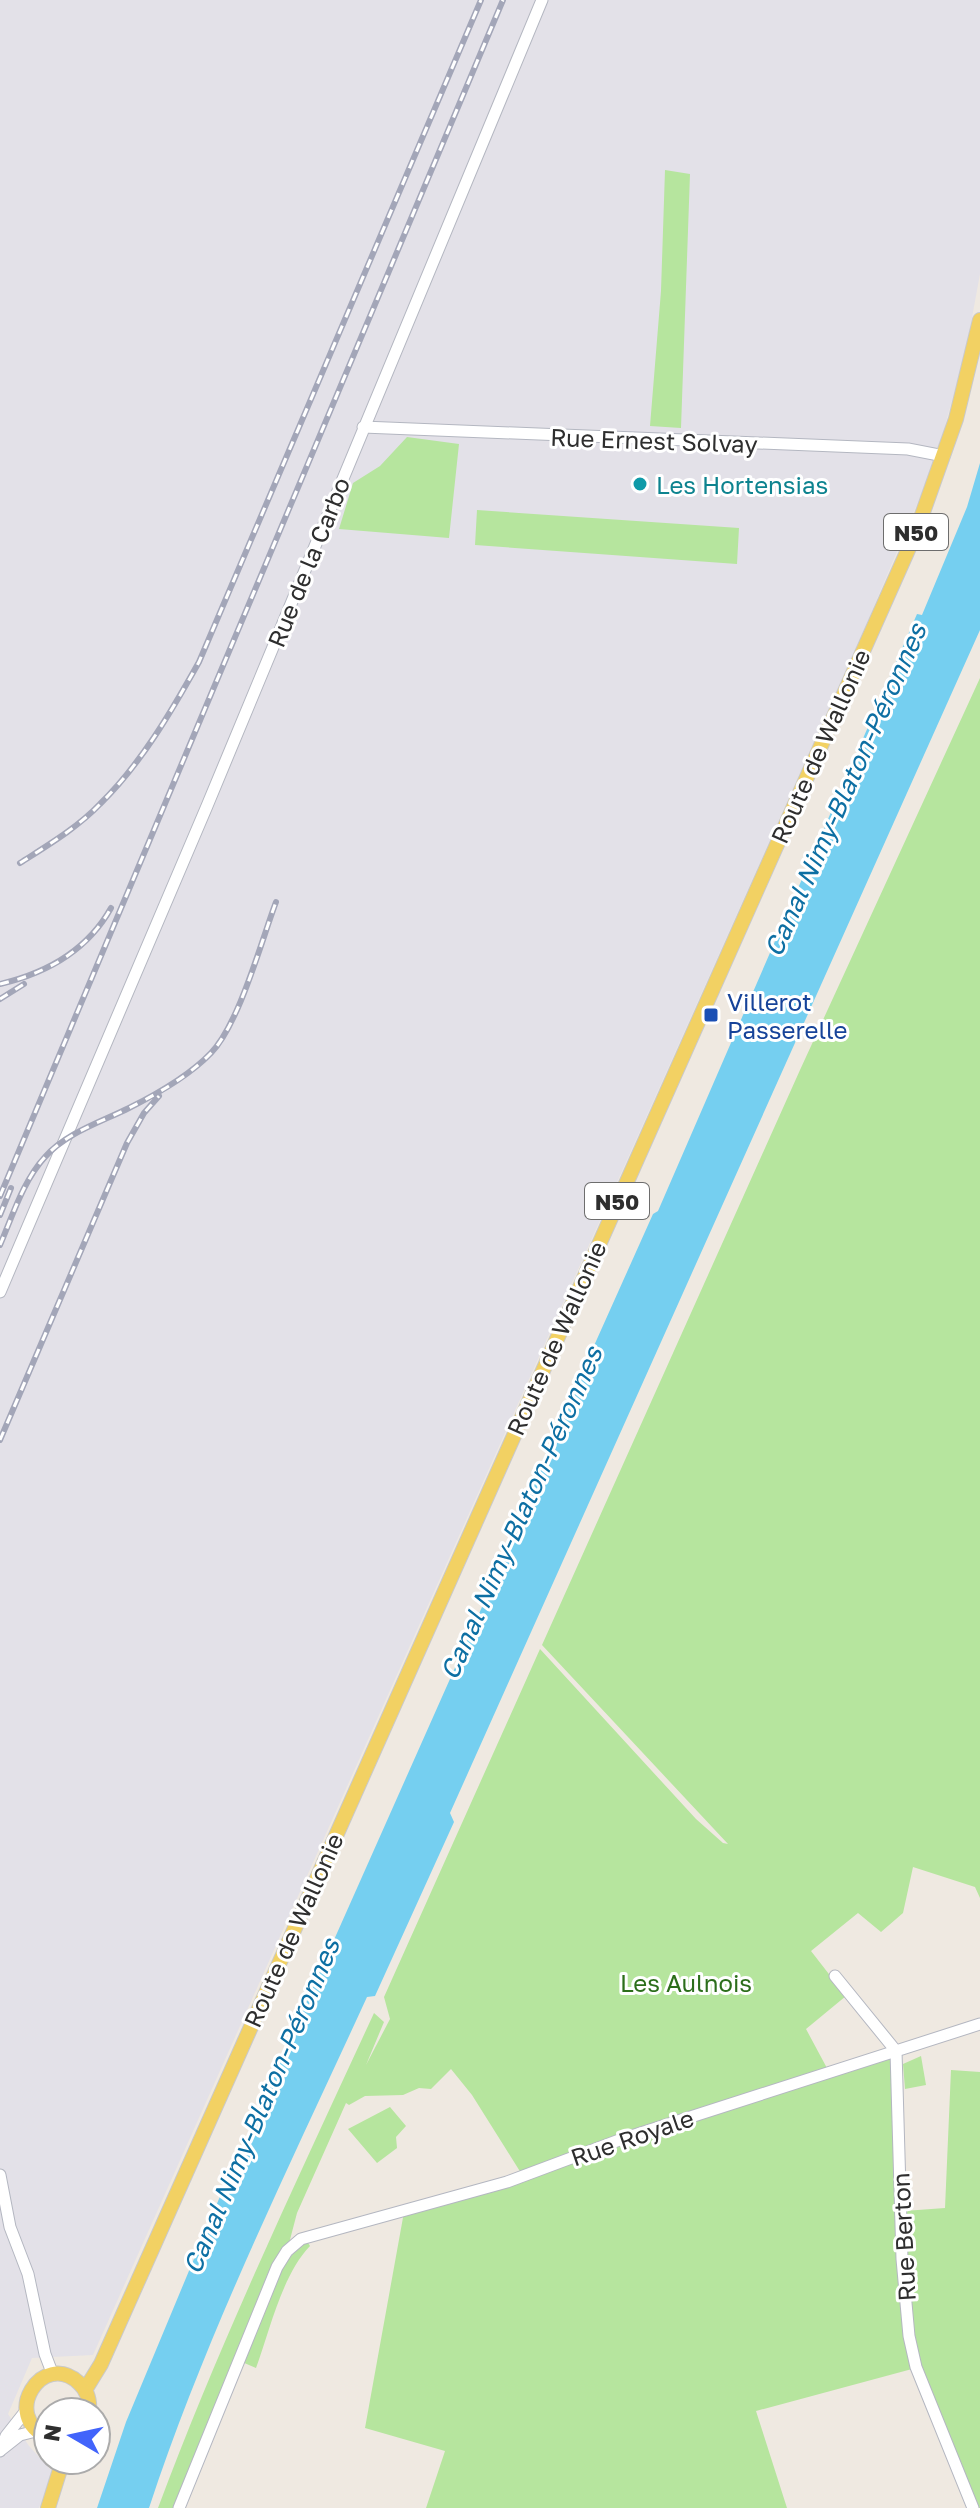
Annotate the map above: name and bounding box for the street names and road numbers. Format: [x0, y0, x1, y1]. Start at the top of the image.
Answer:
street label: Rue Ernest Solvay [550, 422, 758, 458]
street label: Rue de la Carbo [261, 473, 355, 651]
road number: N50 [884, 514, 948, 550]
street label: Route de Wallonie [764, 644, 876, 848]
road number: N50 [585, 1183, 649, 1219]
street label: Route de Wallonie [500, 1236, 612, 1440]
street label: Route de Wallonie [237, 1828, 349, 2032]
street label: Rue Royale [567, 2102, 697, 2172]
street label: Rue Berton [885, 2172, 921, 2302]

